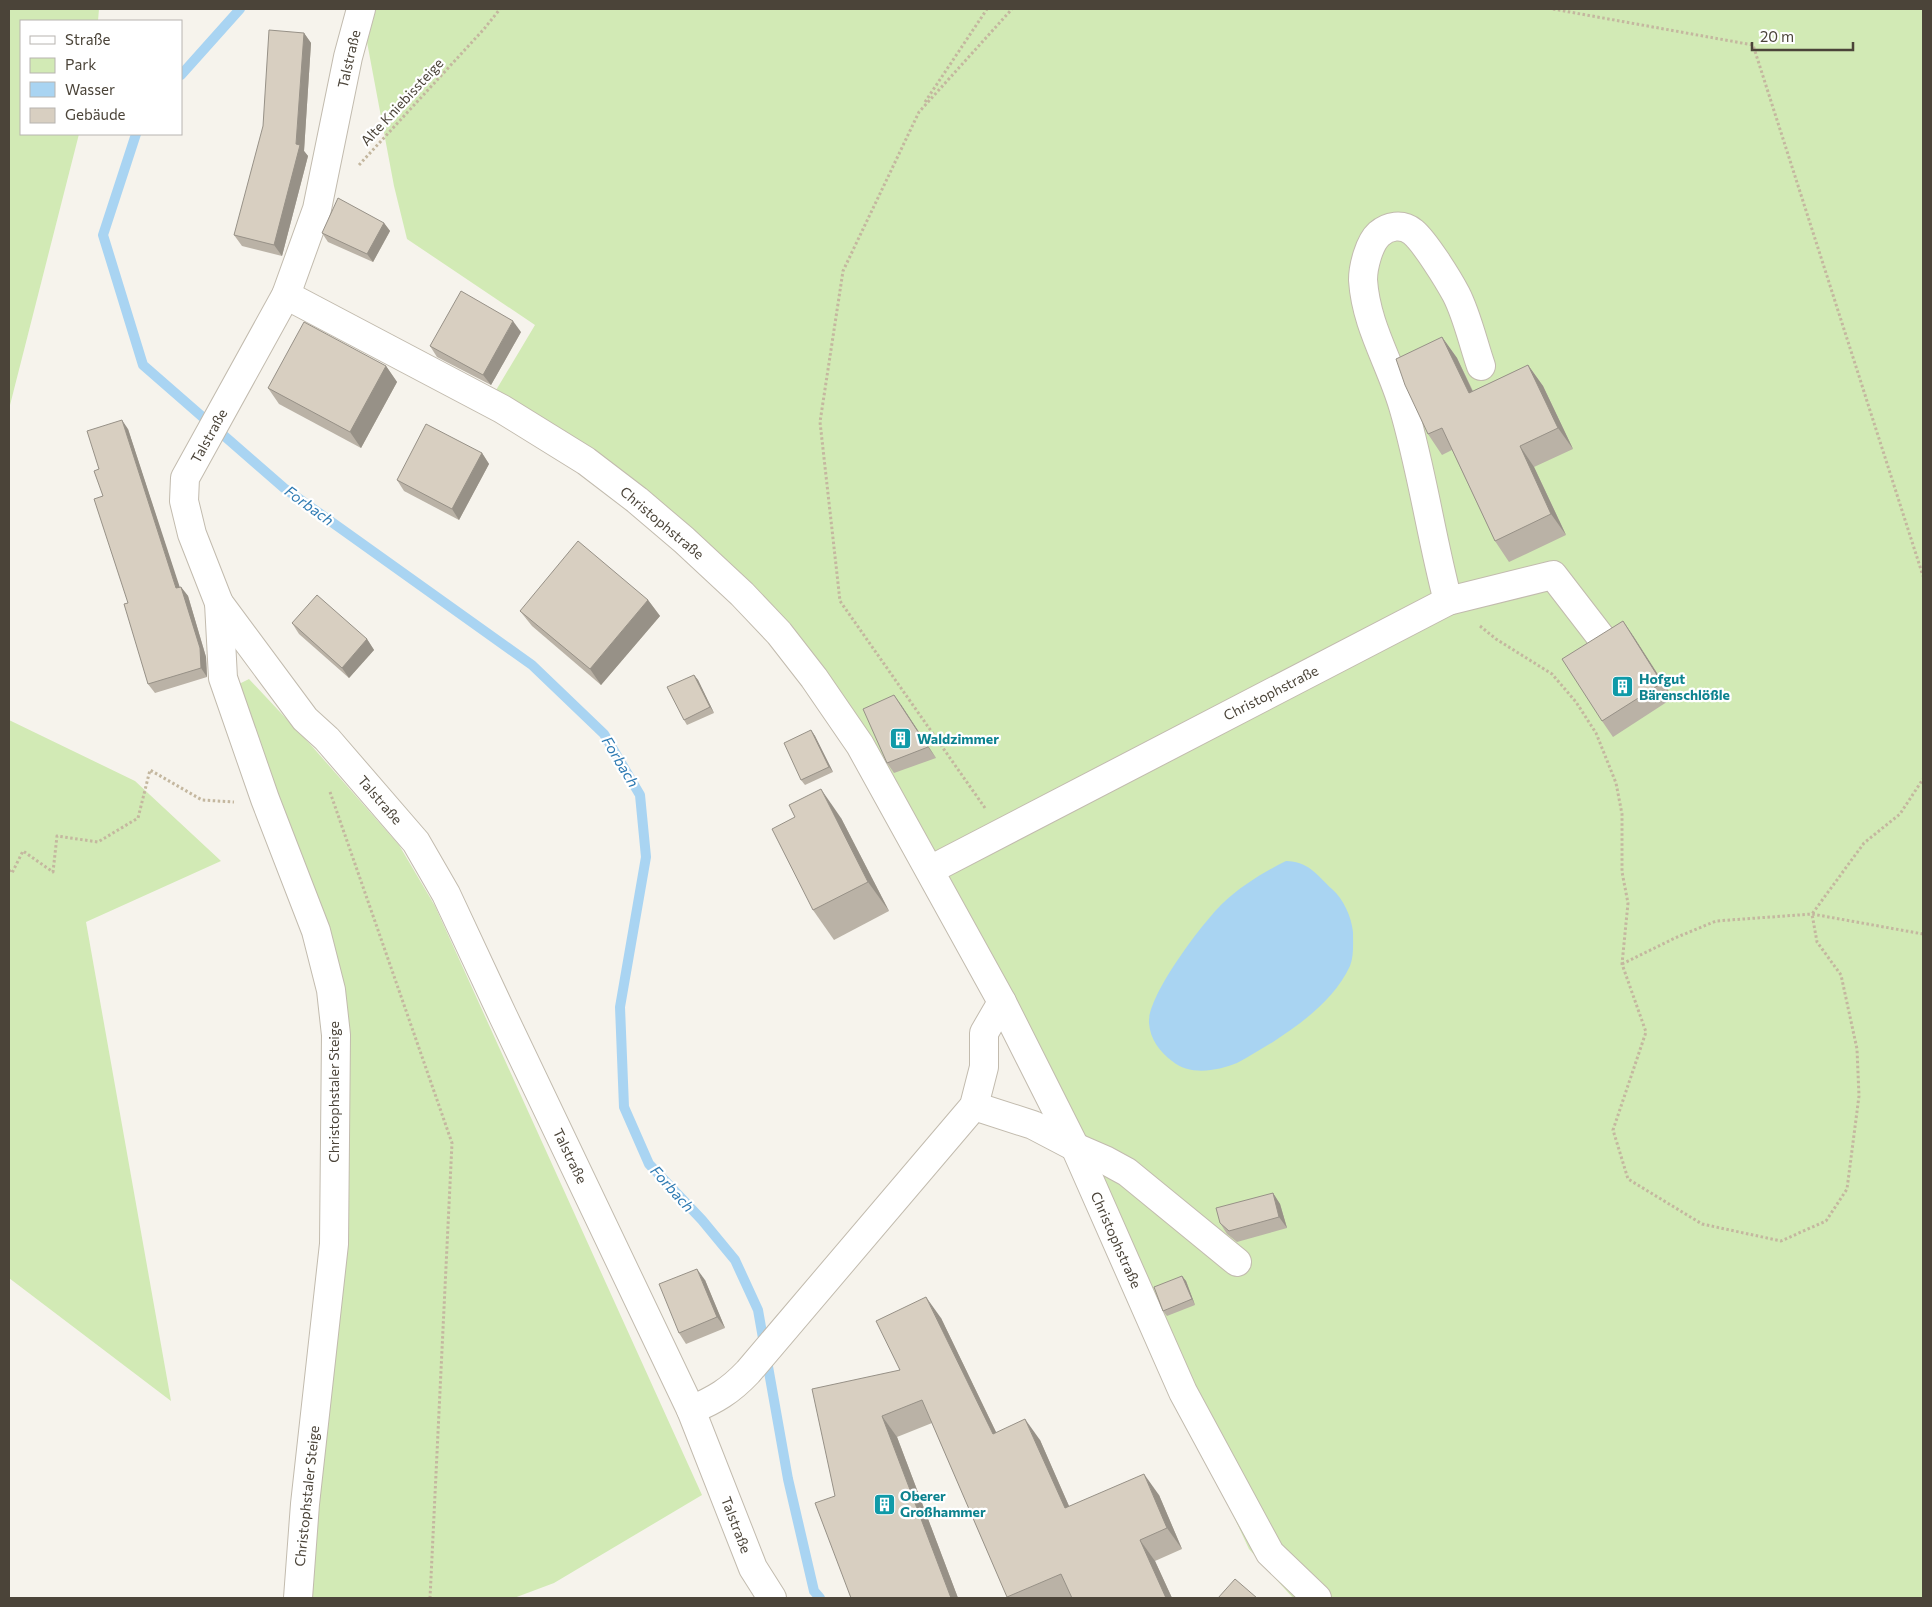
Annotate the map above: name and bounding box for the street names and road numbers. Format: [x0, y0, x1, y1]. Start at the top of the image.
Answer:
street label: Talstraße [334, 28, 363, 90]
street label: Alte Kniebissteige [357, 54, 447, 149]
street label: Talstraße [187, 406, 230, 466]
street label: Christophstraße [617, 483, 708, 563]
street label: Christophstraße [1221, 661, 1321, 724]
street label: Talstraße [354, 772, 406, 828]
street label: Christophstaler Steige [325, 1021, 342, 1163]
street label: Talstraße [550, 1125, 591, 1186]
street label: Christophstraße [1088, 1189, 1145, 1291]
street label: Christophstaler Steige [291, 1425, 322, 1567]
street label: Talstraße [718, 1494, 755, 1556]

